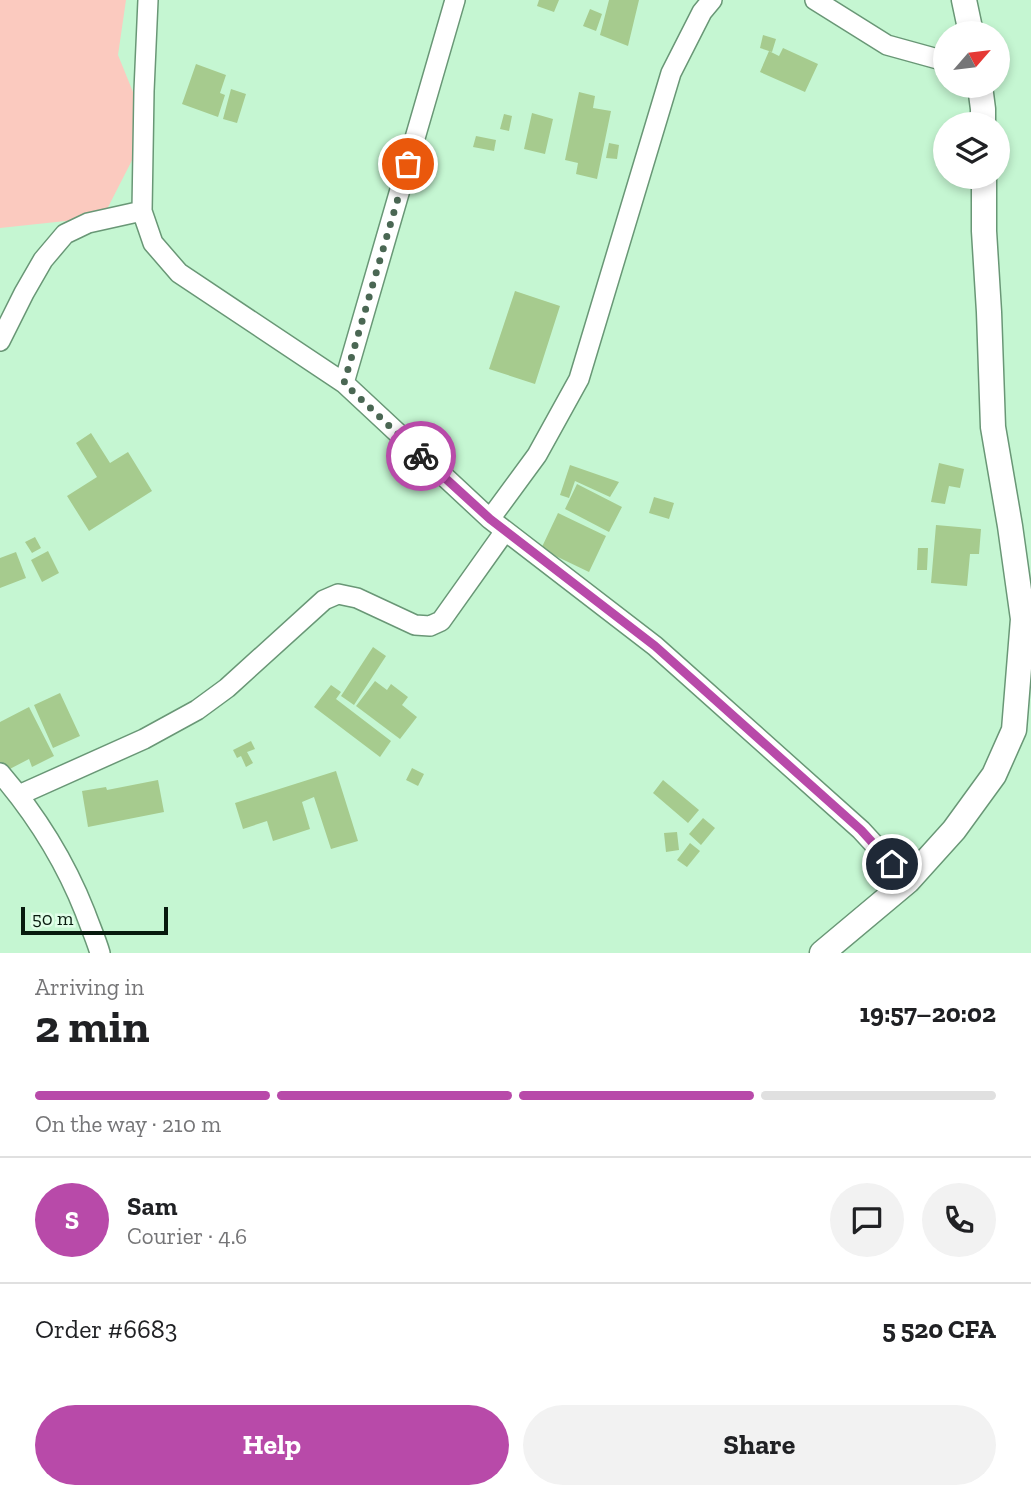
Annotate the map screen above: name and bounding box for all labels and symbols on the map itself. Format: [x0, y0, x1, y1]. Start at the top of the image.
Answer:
north arrow [933, 21, 1010, 98]
pin [378, 134, 438, 194]
courier [386, 421, 456, 491]
pin [862, 834, 922, 894]
scale bar [21, 904, 168, 936]

